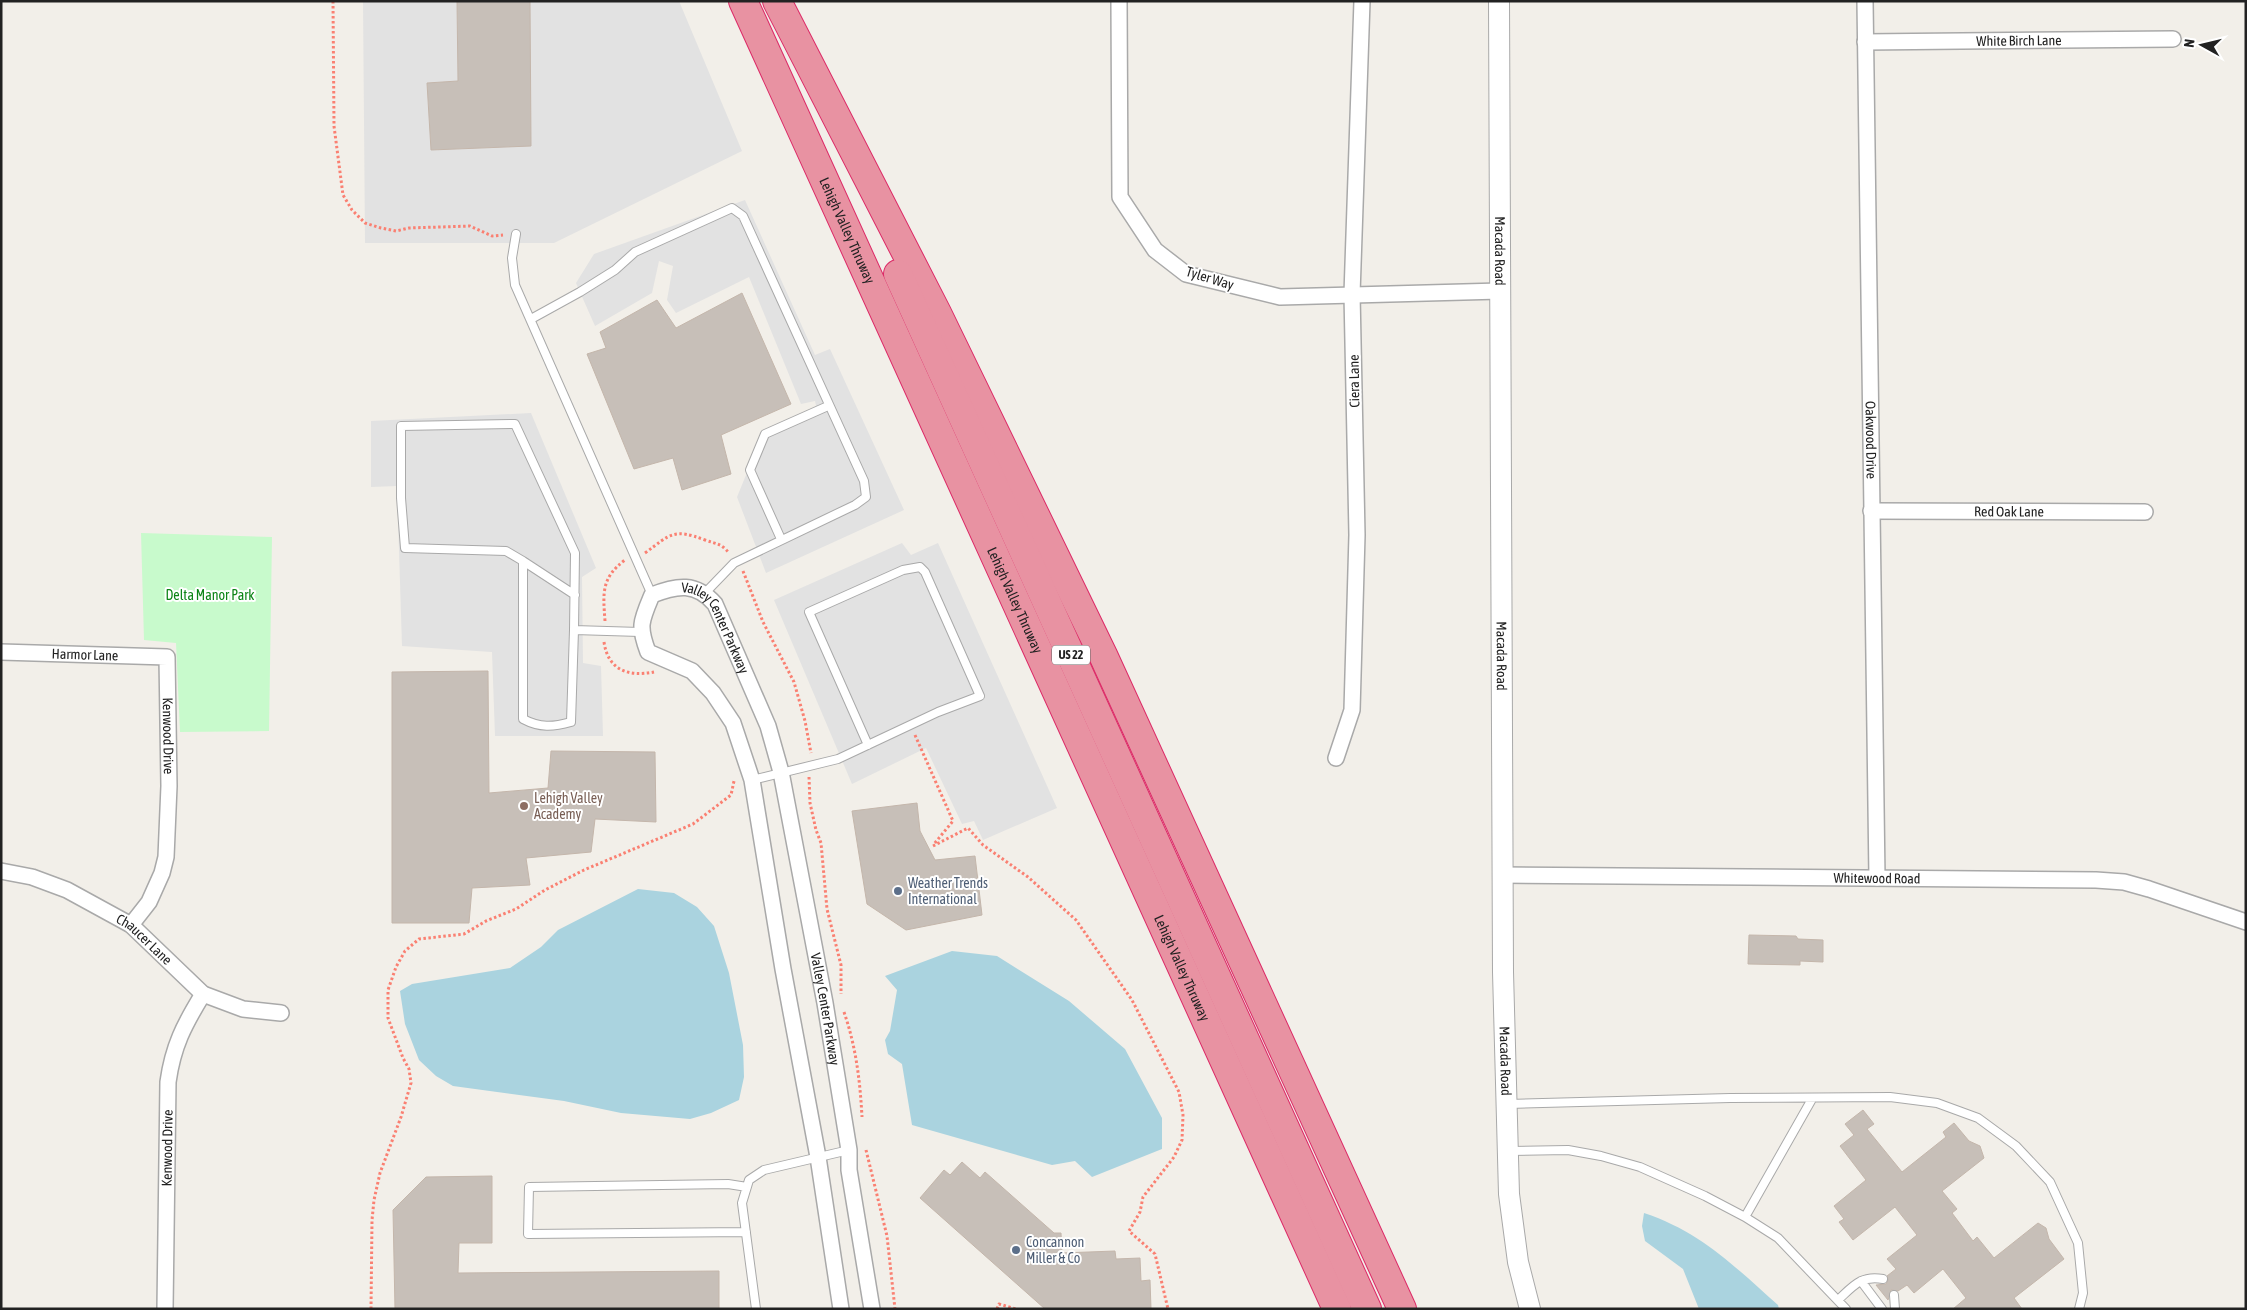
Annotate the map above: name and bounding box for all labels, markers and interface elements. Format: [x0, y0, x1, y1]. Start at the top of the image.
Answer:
north arrow [2177, 20, 2227, 70]
street label: White Birch Lane [1976, 32, 2062, 49]
text: N [2181, 38, 2198, 48]
street label: Lehigh Valley Thruway [816, 175, 878, 286]
street label: Macada Road [1492, 216, 1508, 286]
street label: Tyler Way [1184, 263, 1236, 293]
street label: Ciera Lane [1346, 354, 1362, 408]
street label: Oakwood Drive [1862, 401, 1880, 479]
street label: Red Oak Lane [1974, 503, 2044, 520]
street label: Lehigh Valley Thruway [984, 545, 1046, 656]
street label: Valley Center Parkway [681, 579, 752, 676]
park label: Delta Manor Park [165, 587, 255, 603]
street label: Macada Road [1494, 621, 1510, 691]
street label: Harmor Lane [51, 646, 119, 664]
road number: US 22 [1052, 646, 1090, 664]
street label: Kenwood Drive [160, 697, 177, 775]
place label: Lehigh Valley Academy [534, 790, 603, 822]
marker: Lehigh Valley Academy [518, 800, 530, 812]
street label: Whitewood Road [1833, 870, 1921, 887]
place label: Weather Trends International [908, 875, 988, 907]
marker: Weather Trends International [892, 885, 904, 897]
street label: Chaucer Lane [114, 911, 175, 968]
street label: Lehigh Valley Thruway [1151, 912, 1213, 1024]
street label: Valley Center Parkway [808, 952, 843, 1067]
street label: Macada Road [1496, 1026, 1514, 1096]
street label: Kenwood Drive [159, 1109, 176, 1187]
place label: Concannon Miller & Co [1026, 1234, 1084, 1266]
marker: Concannon Miller & Co [1010, 1244, 1022, 1256]

